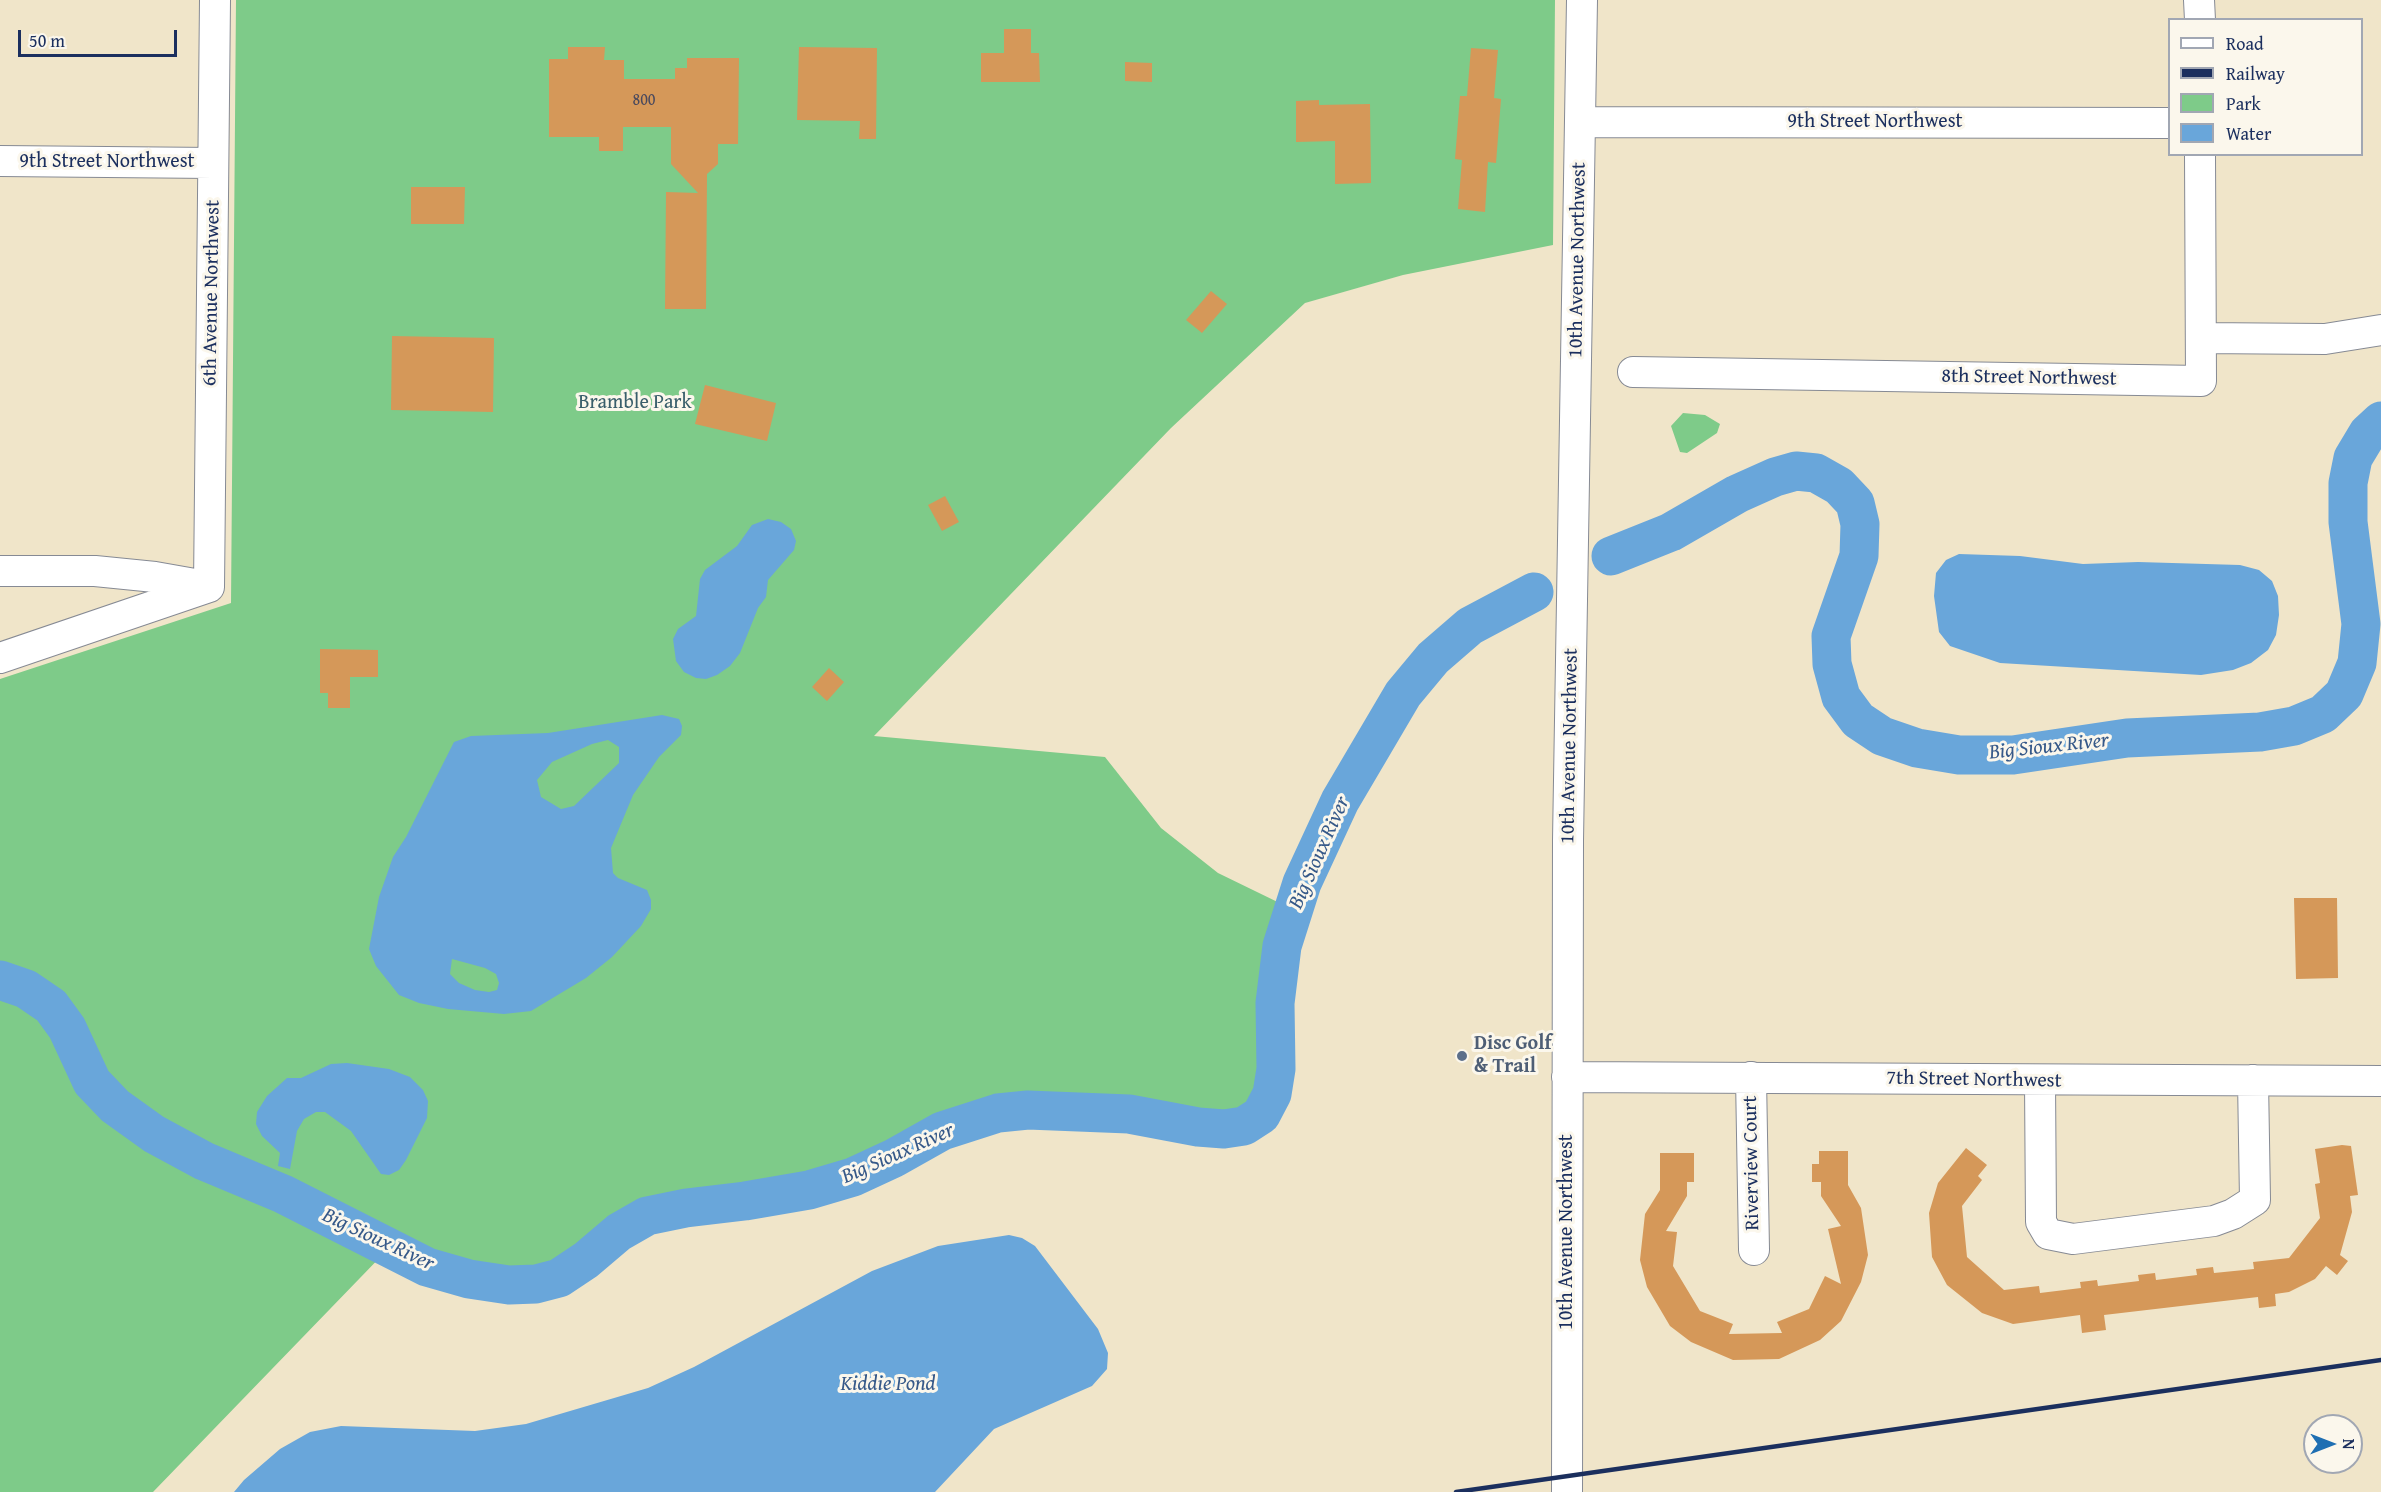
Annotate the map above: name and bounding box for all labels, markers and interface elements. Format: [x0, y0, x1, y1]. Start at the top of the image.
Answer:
scale bar [21, 18, 180, 56]
legend [2168, 18, 2363, 156]
text: 50 m [29, 27, 65, 54]
text: Road [2226, 30, 2264, 57]
text: Railway [2226, 60, 2285, 87]
text: Park [2226, 90, 2261, 117]
house number: 800 [632, 91, 656, 111]
street label: 9th Street Northwest [1787, 110, 1963, 134]
text: Water [2226, 120, 2271, 147]
street label: 9th Street Northwest [19, 150, 195, 174]
street label: 10th Avenue Northwest [1564, 162, 1592, 358]
street label: 6th Avenue Northwest [198, 200, 226, 386]
street label: 8th Street Northwest [1941, 364, 2117, 392]
park label: Bramble Park [578, 391, 692, 415]
street label: 10th Avenue Northwest [1556, 648, 1584, 844]
water label: Big Sioux River [1988, 728, 2110, 766]
water label: Big Sioux River [1284, 793, 1356, 913]
place label: Disc Golf & Trail [1474, 1032, 1551, 1079]
marker: Disc Golf & Trail [1455, 1049, 1469, 1063]
street label: 7th Street Northwest [1886, 1066, 2062, 1094]
street label: Riverview Court [1739, 1095, 1765, 1231]
water label: Big Sioux River [838, 1118, 958, 1190]
street label: 10th Avenue Northwest [1555, 1134, 1579, 1330]
water label: Big Sioux River [318, 1203, 438, 1277]
water label: Kiddie Pond [840, 1372, 936, 1398]
north arrow [2303, 1414, 2363, 1474]
text: N [2337, 1439, 2361, 1449]

